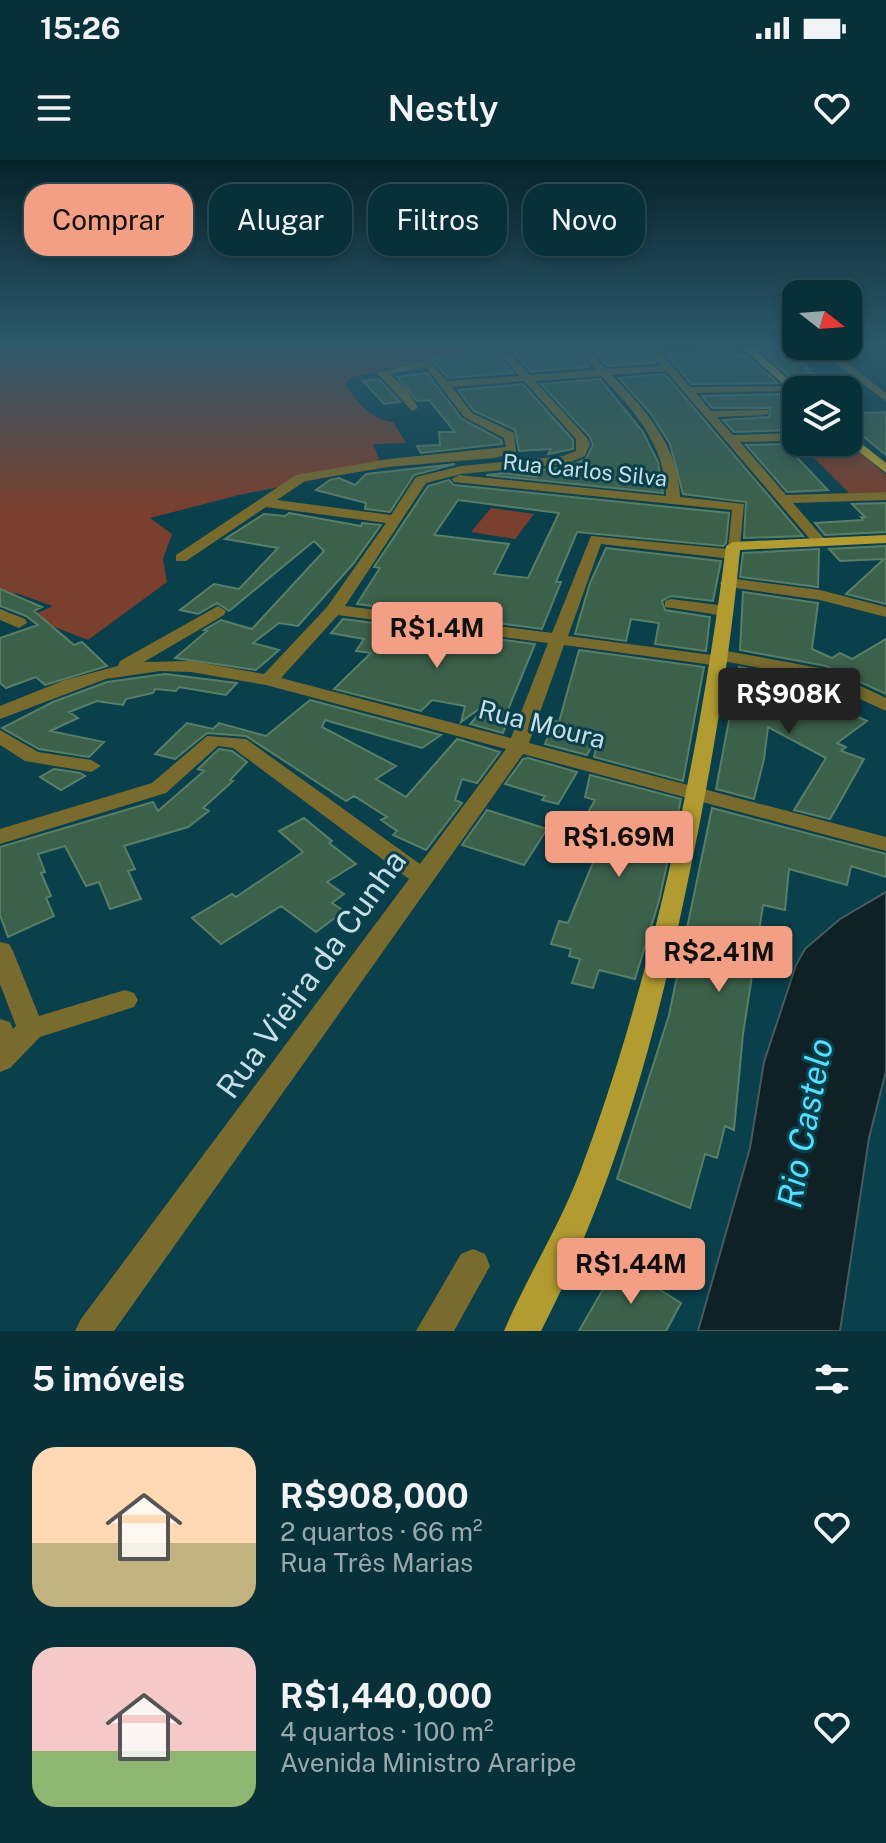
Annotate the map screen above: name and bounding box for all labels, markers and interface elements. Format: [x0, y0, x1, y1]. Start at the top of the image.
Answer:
text: 15:26 [40, 10, 121, 46]
icon: menu [32, 86, 76, 130]
icon: heart [810, 86, 854, 130]
text: Nestly [387, 87, 499, 129]
chip: Comprar [24, 184, 193, 256]
chip: Alugar [209, 184, 352, 256]
chip: Filtros [368, 184, 507, 256]
chip: Novo [523, 184, 645, 256]
north arrow [782, 280, 862, 360]
map controls [782, 280, 862, 456]
button: layers [782, 376, 862, 456]
street label: Rua Carlos Silva [501, 448, 669, 492]
pin: R$1.4M [372, 602, 502, 670]
text: R$1.4M [390, 612, 484, 643]
pin: R$908K [724, 668, 854, 736]
text: R$908K [736, 678, 842, 709]
street label: Rua Moura [475, 693, 609, 755]
pin: R$1.69M [545, 811, 693, 879]
text: R$1.69M [563, 821, 675, 852]
street label: Rua Vieira da Cunha [209, 843, 413, 1105]
pin: R$2.41M [645, 926, 793, 994]
text: R$2.41M [663, 936, 775, 967]
water label: Rio Castelo [769, 1035, 841, 1211]
pin: R$1.44M [557, 1238, 705, 1306]
text: R$1.44M [575, 1248, 687, 1279]
icon: filters [810, 1357, 854, 1401]
text: 5 imóveis [32, 1359, 185, 1399]
text: R$908,000 [280, 1476, 469, 1516]
icon: home [96, 1479, 192, 1575]
icon: heart [810, 1505, 854, 1549]
text: 2 quartos · 66 m² [280, 1516, 483, 1547]
text: Rua Três Marias [280, 1547, 473, 1578]
text: R$1,440,000 [280, 1676, 492, 1716]
icon: home [96, 1679, 192, 1775]
icon: heart [810, 1705, 854, 1749]
text: 4 quartos · 100 m² [280, 1716, 494, 1747]
text: Avenida Ministro Araripe [280, 1747, 576, 1778]

